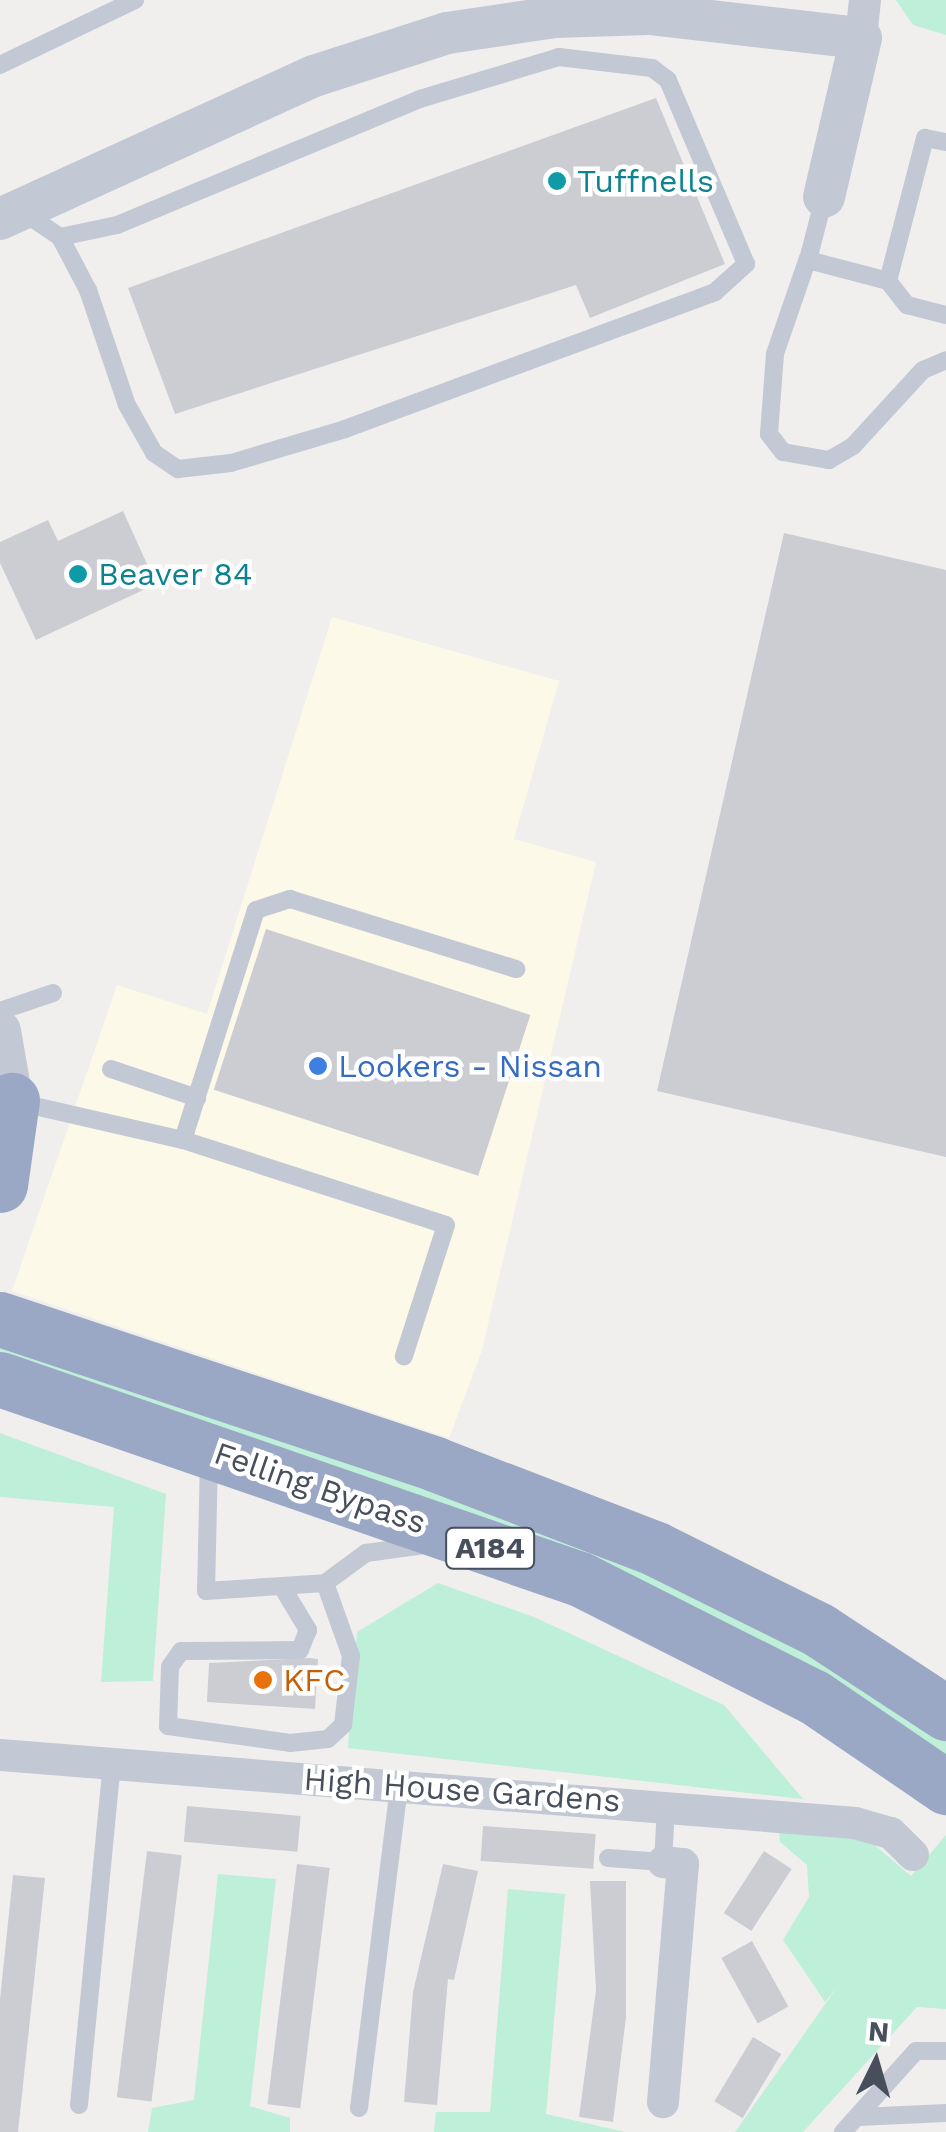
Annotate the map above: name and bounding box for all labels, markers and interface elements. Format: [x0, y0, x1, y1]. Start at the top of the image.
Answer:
place label: Tuffnells [577, 162, 714, 200]
marker: Tuffnells [546, 170, 568, 192]
place label: Beaver 84 [98, 555, 253, 593]
marker: Beaver 84 [67, 563, 89, 585]
place label: Lookers - Nissan [338, 1047, 602, 1085]
marker: Lookers - Nissan [307, 1055, 329, 1077]
street label: Felling Bypass [209, 1434, 431, 1542]
road number: A184 [445, 1523, 535, 1573]
place label: KFC [283, 1661, 345, 1699]
marker: KFC [252, 1669, 274, 1691]
street label: High House Gardens [302, 1760, 622, 1820]
north arrow [826, 2012, 926, 2112]
text: N [867, 2014, 890, 2049]

